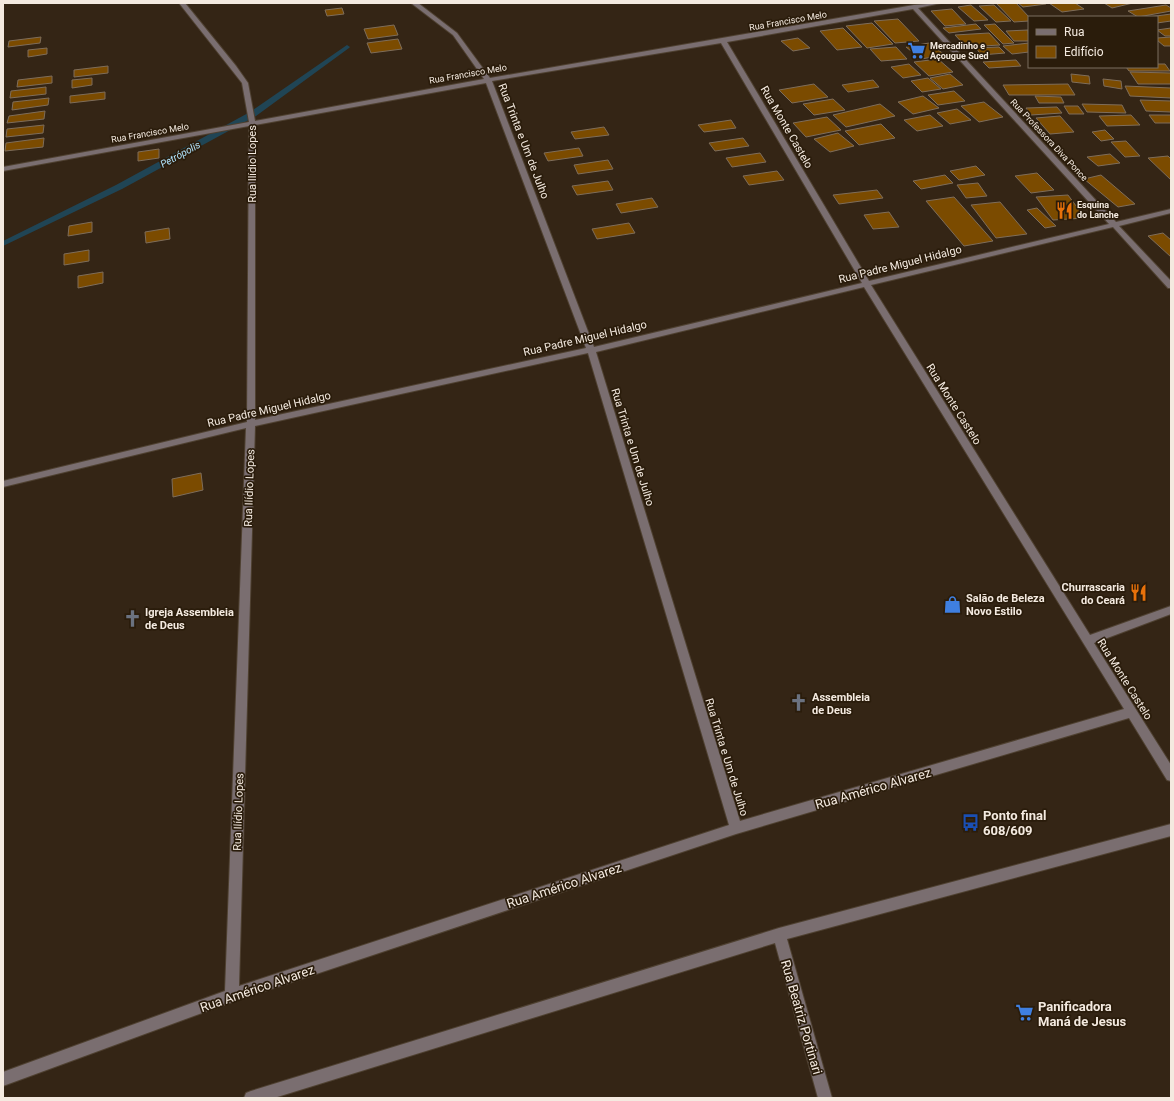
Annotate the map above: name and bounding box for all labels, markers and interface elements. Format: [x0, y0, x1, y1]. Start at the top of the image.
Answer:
street label: Rua Francisco Melo [748, 9, 828, 33]
legend [1028, 16, 1158, 68]
text: Rua [1064, 25, 1085, 39]
supermarket icon: Mercadinho e Açougue Sued [907, 41, 927, 61]
place label: Mercadinho e Açougue Sued [930, 41, 989, 61]
text: Edifício [1064, 45, 1104, 59]
street label: Rua Francisco Melo [428, 62, 508, 86]
street label: Rua Trinta e Um de Julho [496, 82, 552, 201]
street label: Rua Monte Castelo [758, 84, 815, 171]
street label: Rua Professora Diva Ponce [1008, 97, 1090, 183]
street label: Rua Francisco Melo [110, 121, 190, 145]
street label: Rua Ilídio Lopes [246, 125, 259, 203]
water label: Petrópolis [158, 139, 202, 170]
restaurant icon: Esquina do Lanche [1054, 200, 1074, 220]
place label: Esquina do Lanche [1077, 200, 1119, 220]
street label: Rua Padre Miguel Hidalgo [837, 243, 963, 286]
street label: Rua Padre Miguel Hidalgo [522, 318, 648, 359]
street label: Rua Monte Castelo [923, 361, 984, 447]
street label: Rua Trinta e Um de Julho [608, 387, 657, 508]
street label: Rua Padre Miguel Hidalgo [206, 389, 332, 430]
street label: Rua Ilídio Lopes [242, 449, 257, 527]
place label: Churrascaria do Ceará [1062, 581, 1125, 607]
restaurant icon: Churrascaria do Ceará [1128, 583, 1148, 603]
place label: Salão de Beleza Novo Estilo [966, 592, 1045, 618]
shop icon: Salão de Beleza Novo Estilo [943, 594, 963, 614]
place label: Igreja Assembleia de Deus [145, 606, 234, 632]
church icon: Igreja Assembleia de Deus [122, 608, 142, 628]
street label: Rua Monte Castelo [1094, 636, 1155, 722]
place label: Assembleia de Deus [812, 691, 870, 717]
church icon: Assembleia de Deus [789, 693, 809, 713]
street label: Rua Trinta e Um de Julho [702, 697, 751, 818]
street label: Rua Américo Alvarez [813, 765, 933, 812]
street label: Rua Ilídio Lopes [231, 773, 246, 851]
place label: Ponto final 608/609 [983, 808, 1046, 838]
bus stop icon: Ponto final 608/609 [960, 812, 980, 832]
street label: Rua Américo Alvarez [505, 860, 624, 911]
street label: Rua Beatriz Portinari [778, 958, 825, 1076]
street label: Rua Américo Alvarez [198, 962, 317, 1015]
place label: Panificadora Maná de Jesus [1038, 999, 1127, 1029]
supermarket icon: Panificadora Maná de Jesus [1015, 1003, 1035, 1023]

